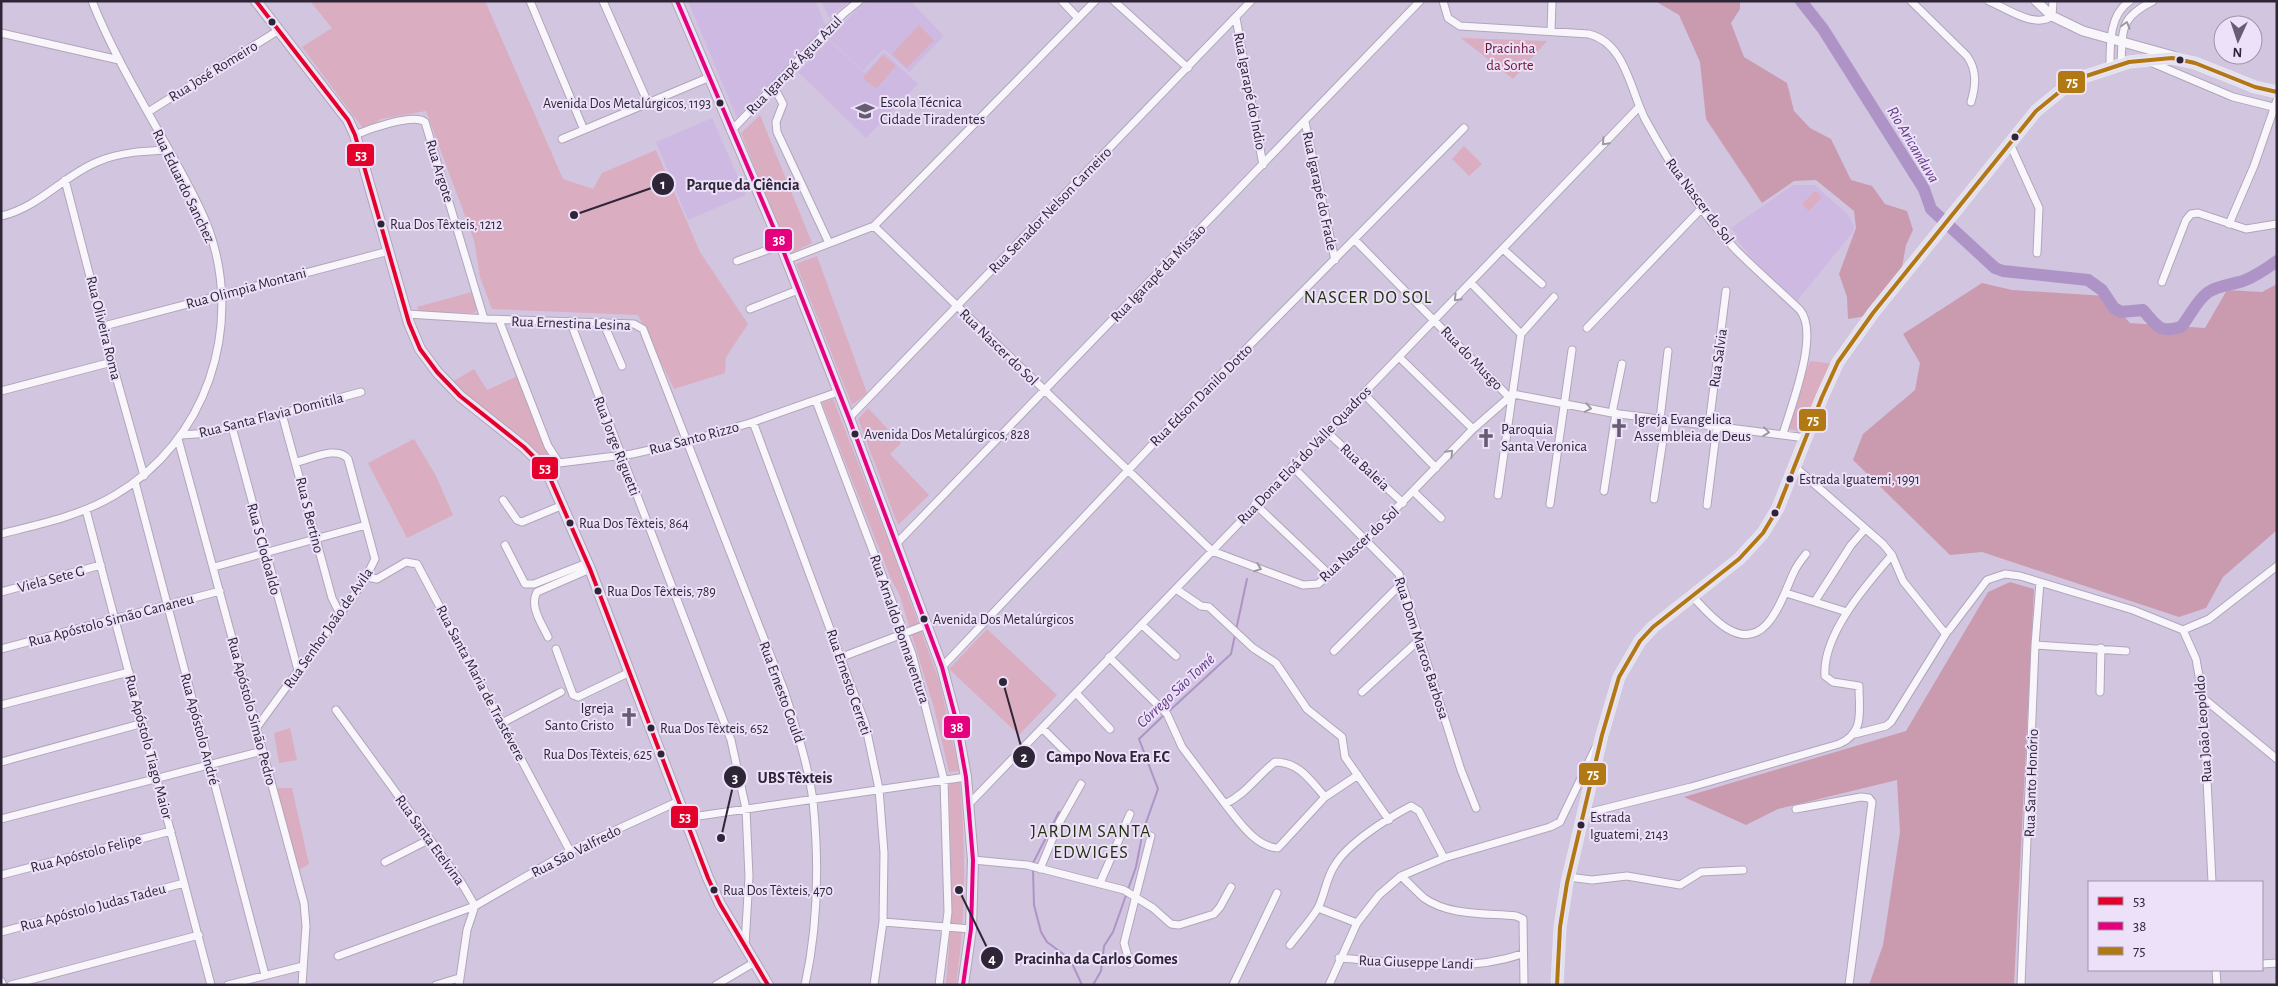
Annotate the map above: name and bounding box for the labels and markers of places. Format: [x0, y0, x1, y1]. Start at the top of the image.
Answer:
unlabelled marker [267, 17, 277, 27]
unlabelled marker [2175, 55, 2185, 65]
place label: Escola Técnica Cidade Tiradentes [880, 95, 985, 127]
place label: Avenida Dos Metalúrgicos, 1193 [543, 97, 711, 111]
marker: Avenida Dos Metalúrgicos, 1193 [715, 98, 725, 108]
school or university icon: Escola Técnica Cidade Tiradentes [854, 100, 876, 122]
unlabelled marker [2010, 132, 2020, 142]
callout: Parque da Ciência [651, 169, 809, 200]
place label: Rua Dos Têxteis, 1212 [390, 218, 502, 232]
marker: Rua Dos Têxteis, 1212 [376, 219, 386, 229]
place label: Igreja Evangelica Assembleia de Deus [1634, 412, 1751, 444]
church icon: Igreja Evangelica Assembleia de Deus [1608, 417, 1630, 439]
place label: Paroquia Santa Veronica [1501, 422, 1587, 454]
church icon: Paroquia Santa Veronica [1475, 427, 1497, 449]
place label: Avenida Dos Metalúrgicos, 828 [864, 428, 1030, 442]
marker: Avenida Dos Metalúrgicos, 828 [850, 429, 860, 439]
place label: Estrada Iguatemi, 1991 [1799, 473, 1920, 487]
marker: Estrada Iguatemi, 1991 [1785, 474, 1795, 484]
unlabelled marker [1770, 508, 1780, 518]
place label: Rua Dos Têxteis, 864 [579, 517, 689, 531]
marker: Rua Dos Têxteis, 864 [565, 518, 575, 528]
place label: Rua Dos Têxteis, 789 [607, 585, 716, 599]
marker: Rua Dos Têxteis, 789 [593, 586, 603, 596]
place label: Avenida Dos Metalúrgicos [933, 613, 1074, 627]
marker: Avenida Dos Metalúrgicos [919, 614, 929, 624]
place label: Igreja Santo Cristo [545, 701, 614, 733]
church icon: Igreja Santo Cristo [618, 706, 640, 728]
place label: Rua Dos Têxteis, 652 [660, 722, 769, 736]
marker: Rua Dos Têxteis, 652 [646, 723, 656, 733]
callout: Campo Nova Era F.C [1011, 741, 1180, 772]
place label: Rua Dos Têxteis, 625 [543, 748, 652, 762]
marker: Rua Dos Têxteis, 625 [656, 749, 666, 759]
callout: UBS Têxteis [723, 762, 843, 793]
place label: Estrada Iguatemi, 2143 [1590, 811, 1669, 842]
marker: Estrada Iguatemi, 2143 [1576, 820, 1586, 830]
place label: Rua Dos Têxteis, 470 [723, 884, 833, 898]
marker: Rua Dos Têxteis, 470 [709, 885, 719, 895]
callout: Pracinha da Carlos Gomes [980, 943, 1188, 974]

